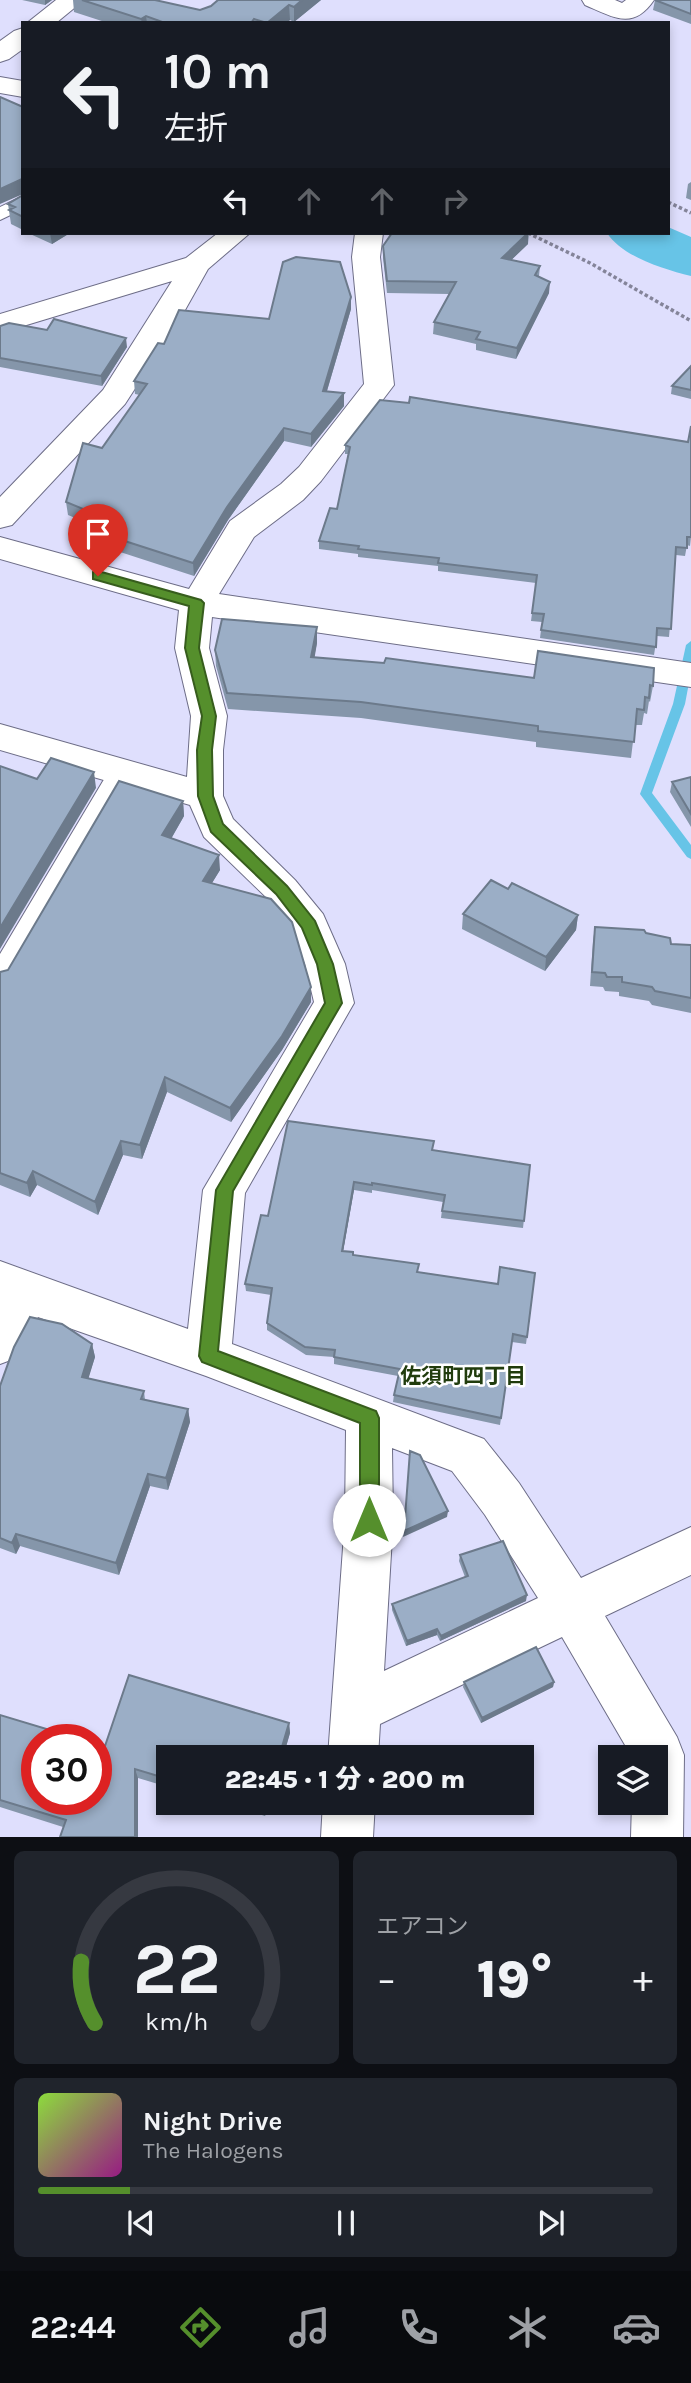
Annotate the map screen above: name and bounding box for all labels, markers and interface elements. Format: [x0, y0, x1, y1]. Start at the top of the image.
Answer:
text: 10 m [164, 43, 271, 100]
icon: left [49, 49, 140, 140]
text: 左折 [164, 110, 228, 147]
icon: left [217, 182, 255, 220]
icon: ahead [290, 182, 328, 220]
icon: ahead [363, 182, 401, 220]
icon: right [436, 182, 474, 220]
pin [68, 504, 128, 576]
icon: arrive [79, 515, 117, 553]
district label: 佐須町四丁目 [400, 1364, 526, 1388]
position arrow [332, 1483, 406, 1557]
speed limit sign: 30 [21, 1724, 112, 1815]
map controls [598, 1745, 668, 1815]
button: layers [598, 1745, 668, 1815]
text: 22:45 · 1 分 · 200 m [225, 1764, 465, 1795]
text: エアコン [377, 1913, 469, 1940]
text: 22 [132, 1927, 220, 2012]
text: 19° [477, 1949, 553, 2010]
text: − [377, 1957, 396, 2002]
text: + [633, 1957, 653, 2002]
text: km/h [145, 2007, 208, 2036]
text: Night Drive [143, 2106, 282, 2137]
text: The Halogens [143, 2137, 283, 2164]
icon: previous [122, 2204, 160, 2242]
icon: pause [327, 2204, 365, 2242]
icon: next [532, 2204, 570, 2242]
icon: directions [176, 2303, 225, 2352]
icon: music [285, 2303, 334, 2352]
icon: phone [394, 2303, 443, 2352]
icon: climate [503, 2303, 552, 2352]
icon: car [612, 2303, 661, 2352]
text: 22:44 [30, 2309, 115, 2346]

